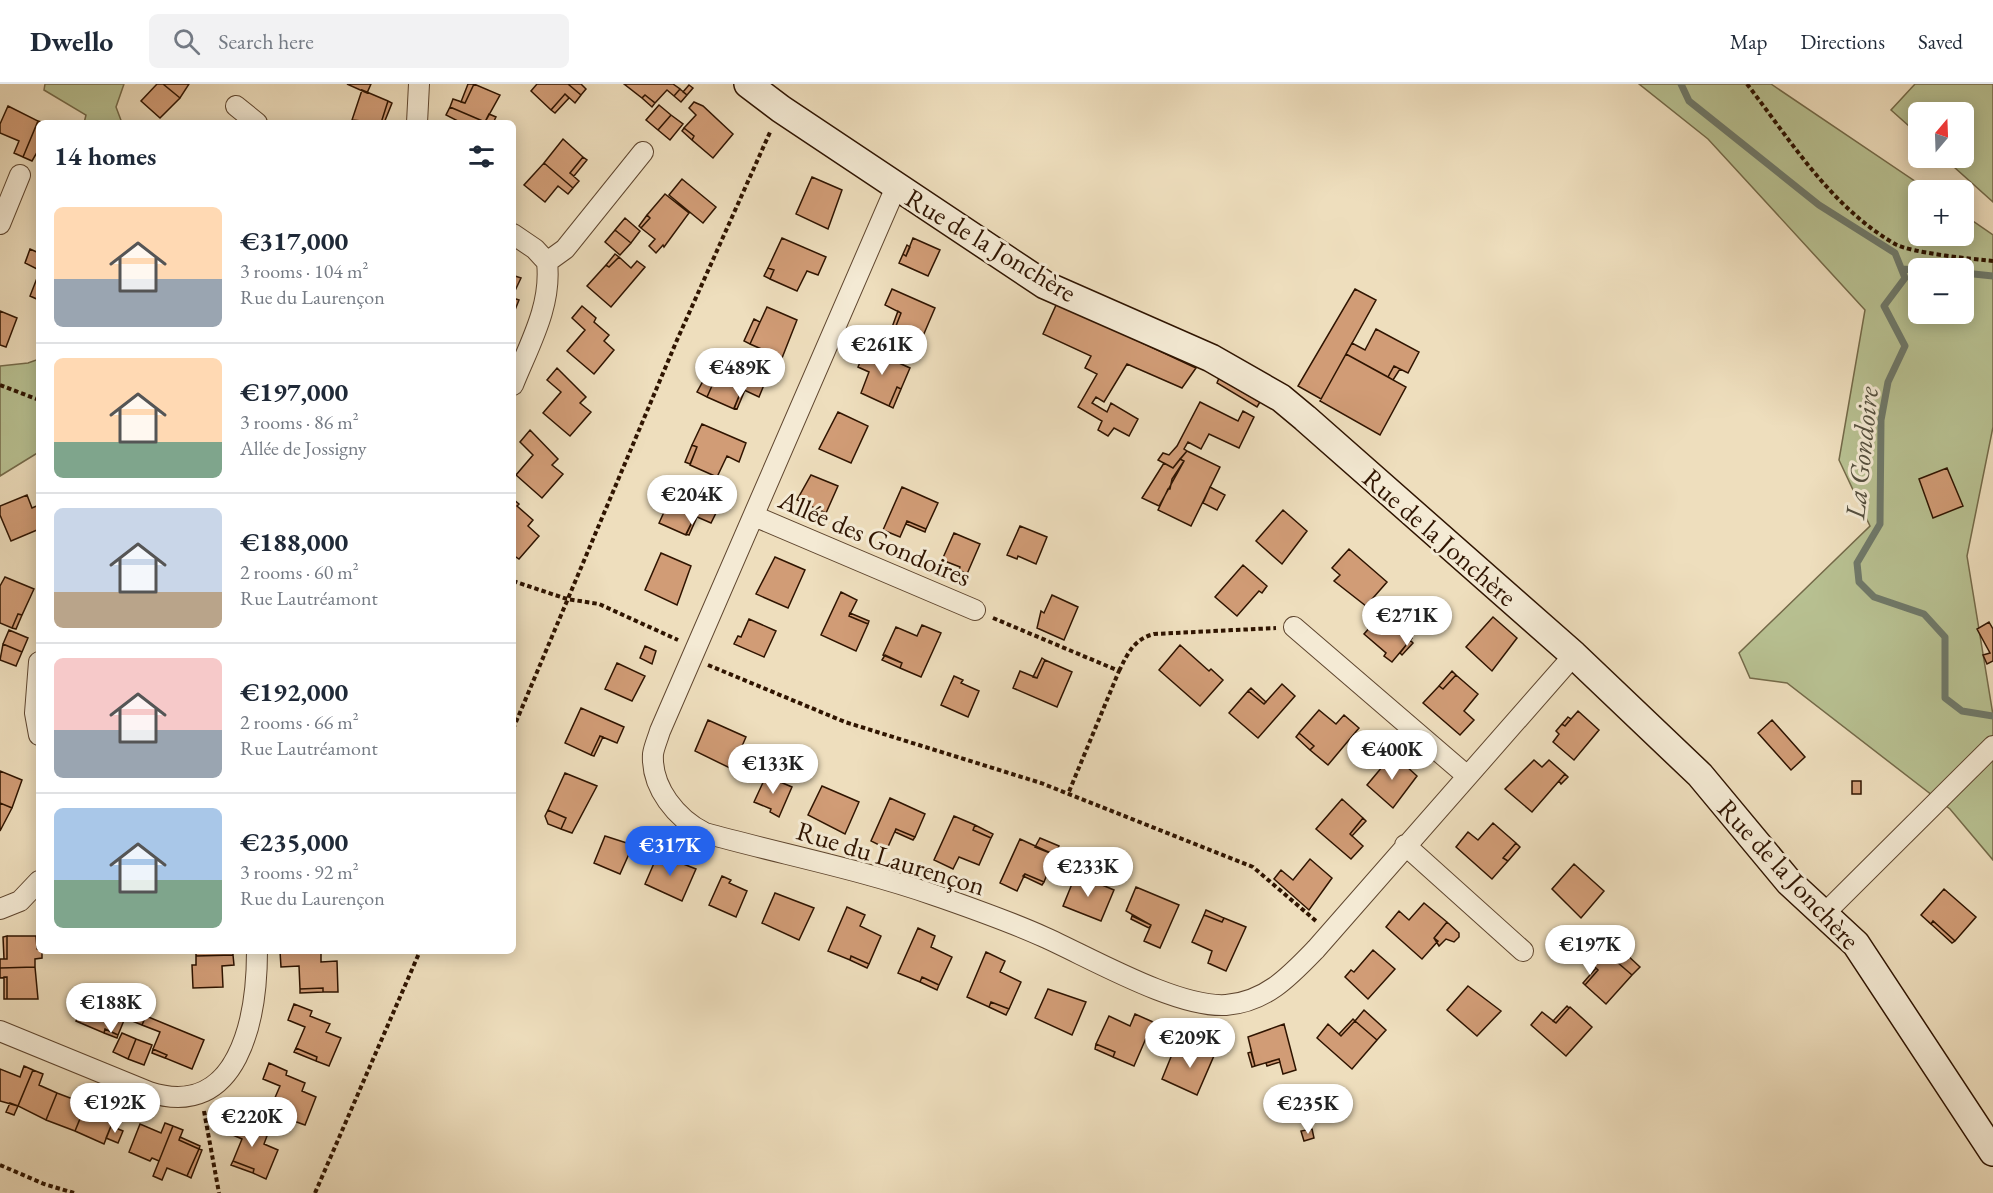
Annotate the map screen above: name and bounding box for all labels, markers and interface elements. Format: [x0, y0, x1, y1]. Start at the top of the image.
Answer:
search box [149, 14, 569, 68]
text: Dwello [30, 23, 113, 59]
icon: search [170, 25, 203, 58]
text: Search here [218, 27, 314, 56]
text: Map [1730, 28, 1767, 55]
text: Directions [1800, 28, 1885, 55]
text: Saved [1918, 28, 1963, 55]
north arrow [1908, 102, 1974, 168]
map controls [1908, 102, 1974, 324]
text: 14 homes [54, 139, 156, 173]
icon: filters [465, 140, 498, 173]
street label: Rue de la Jonchère [899, 180, 1083, 310]
button: + [1908, 180, 1974, 246]
text: €317,000 [240, 224, 348, 258]
icon: home [102, 231, 174, 303]
text: 3 rooms · 104 m² [240, 258, 368, 284]
button: − [1908, 258, 1974, 324]
text: Rue du Laurençon [240, 284, 385, 310]
pin: €261K [840, 325, 924, 376]
text: €261K [851, 331, 913, 357]
pin: €489K [698, 348, 782, 399]
text: €489K [709, 354, 771, 380]
text: €197,000 [240, 375, 348, 409]
icon: home [102, 382, 174, 454]
water label: La Gondoire [1836, 384, 1886, 522]
text: 3 rooms · 86 m² [240, 409, 359, 435]
text: Allée de Jossigny [240, 435, 367, 461]
street label: Rue de la Jonchère [1356, 460, 1524, 614]
pin: €204K [650, 475, 734, 526]
text: €204K [661, 481, 723, 507]
street label: Allée des Gondoires [773, 481, 976, 594]
text: €188,000 [240, 525, 348, 559]
icon: home [102, 532, 174, 604]
text: 2 rooms · 60 m² [240, 559, 359, 585]
text: Rue Lautréamont [240, 585, 378, 611]
pin: €271K [1365, 596, 1449, 647]
text: €271K [1376, 602, 1438, 628]
text: €192,000 [240, 675, 348, 709]
icon: home [102, 682, 174, 754]
text: 2 rooms · 66 m² [240, 709, 359, 735]
pin: €400K [1350, 730, 1434, 781]
text: Rue Lautréamont [240, 735, 378, 761]
text: €400K [1361, 736, 1423, 762]
pin: €133K [731, 744, 815, 795]
text: €133K [742, 750, 804, 776]
street label: Rue de la Jonchère [1710, 791, 1868, 957]
street label: Rue du Laurençon [792, 813, 990, 903]
text: €235,000 [240, 825, 348, 859]
pin: €317K [628, 826, 712, 877]
icon: home [102, 832, 174, 904]
text: €317K [639, 832, 701, 858]
pin: €233K [1046, 847, 1130, 898]
text: €233K [1057, 853, 1119, 879]
text: 3 rooms · 92 m² [240, 859, 359, 885]
text: Rue du Laurençon [240, 885, 385, 911]
pin: €197K [1548, 925, 1632, 976]
text: €197K [1559, 931, 1621, 957]
pin: €188K [69, 983, 153, 1034]
text: €188K [80, 989, 142, 1015]
pin: €209K [1148, 1018, 1232, 1069]
text: €209K [1159, 1024, 1221, 1050]
pin: €192K [73, 1083, 157, 1134]
pin: €235K [1266, 1084, 1350, 1135]
text: €192K [84, 1089, 146, 1115]
text: €235K [1277, 1090, 1339, 1116]
pin: €220K [210, 1097, 294, 1148]
text: €220K [221, 1103, 283, 1129]

